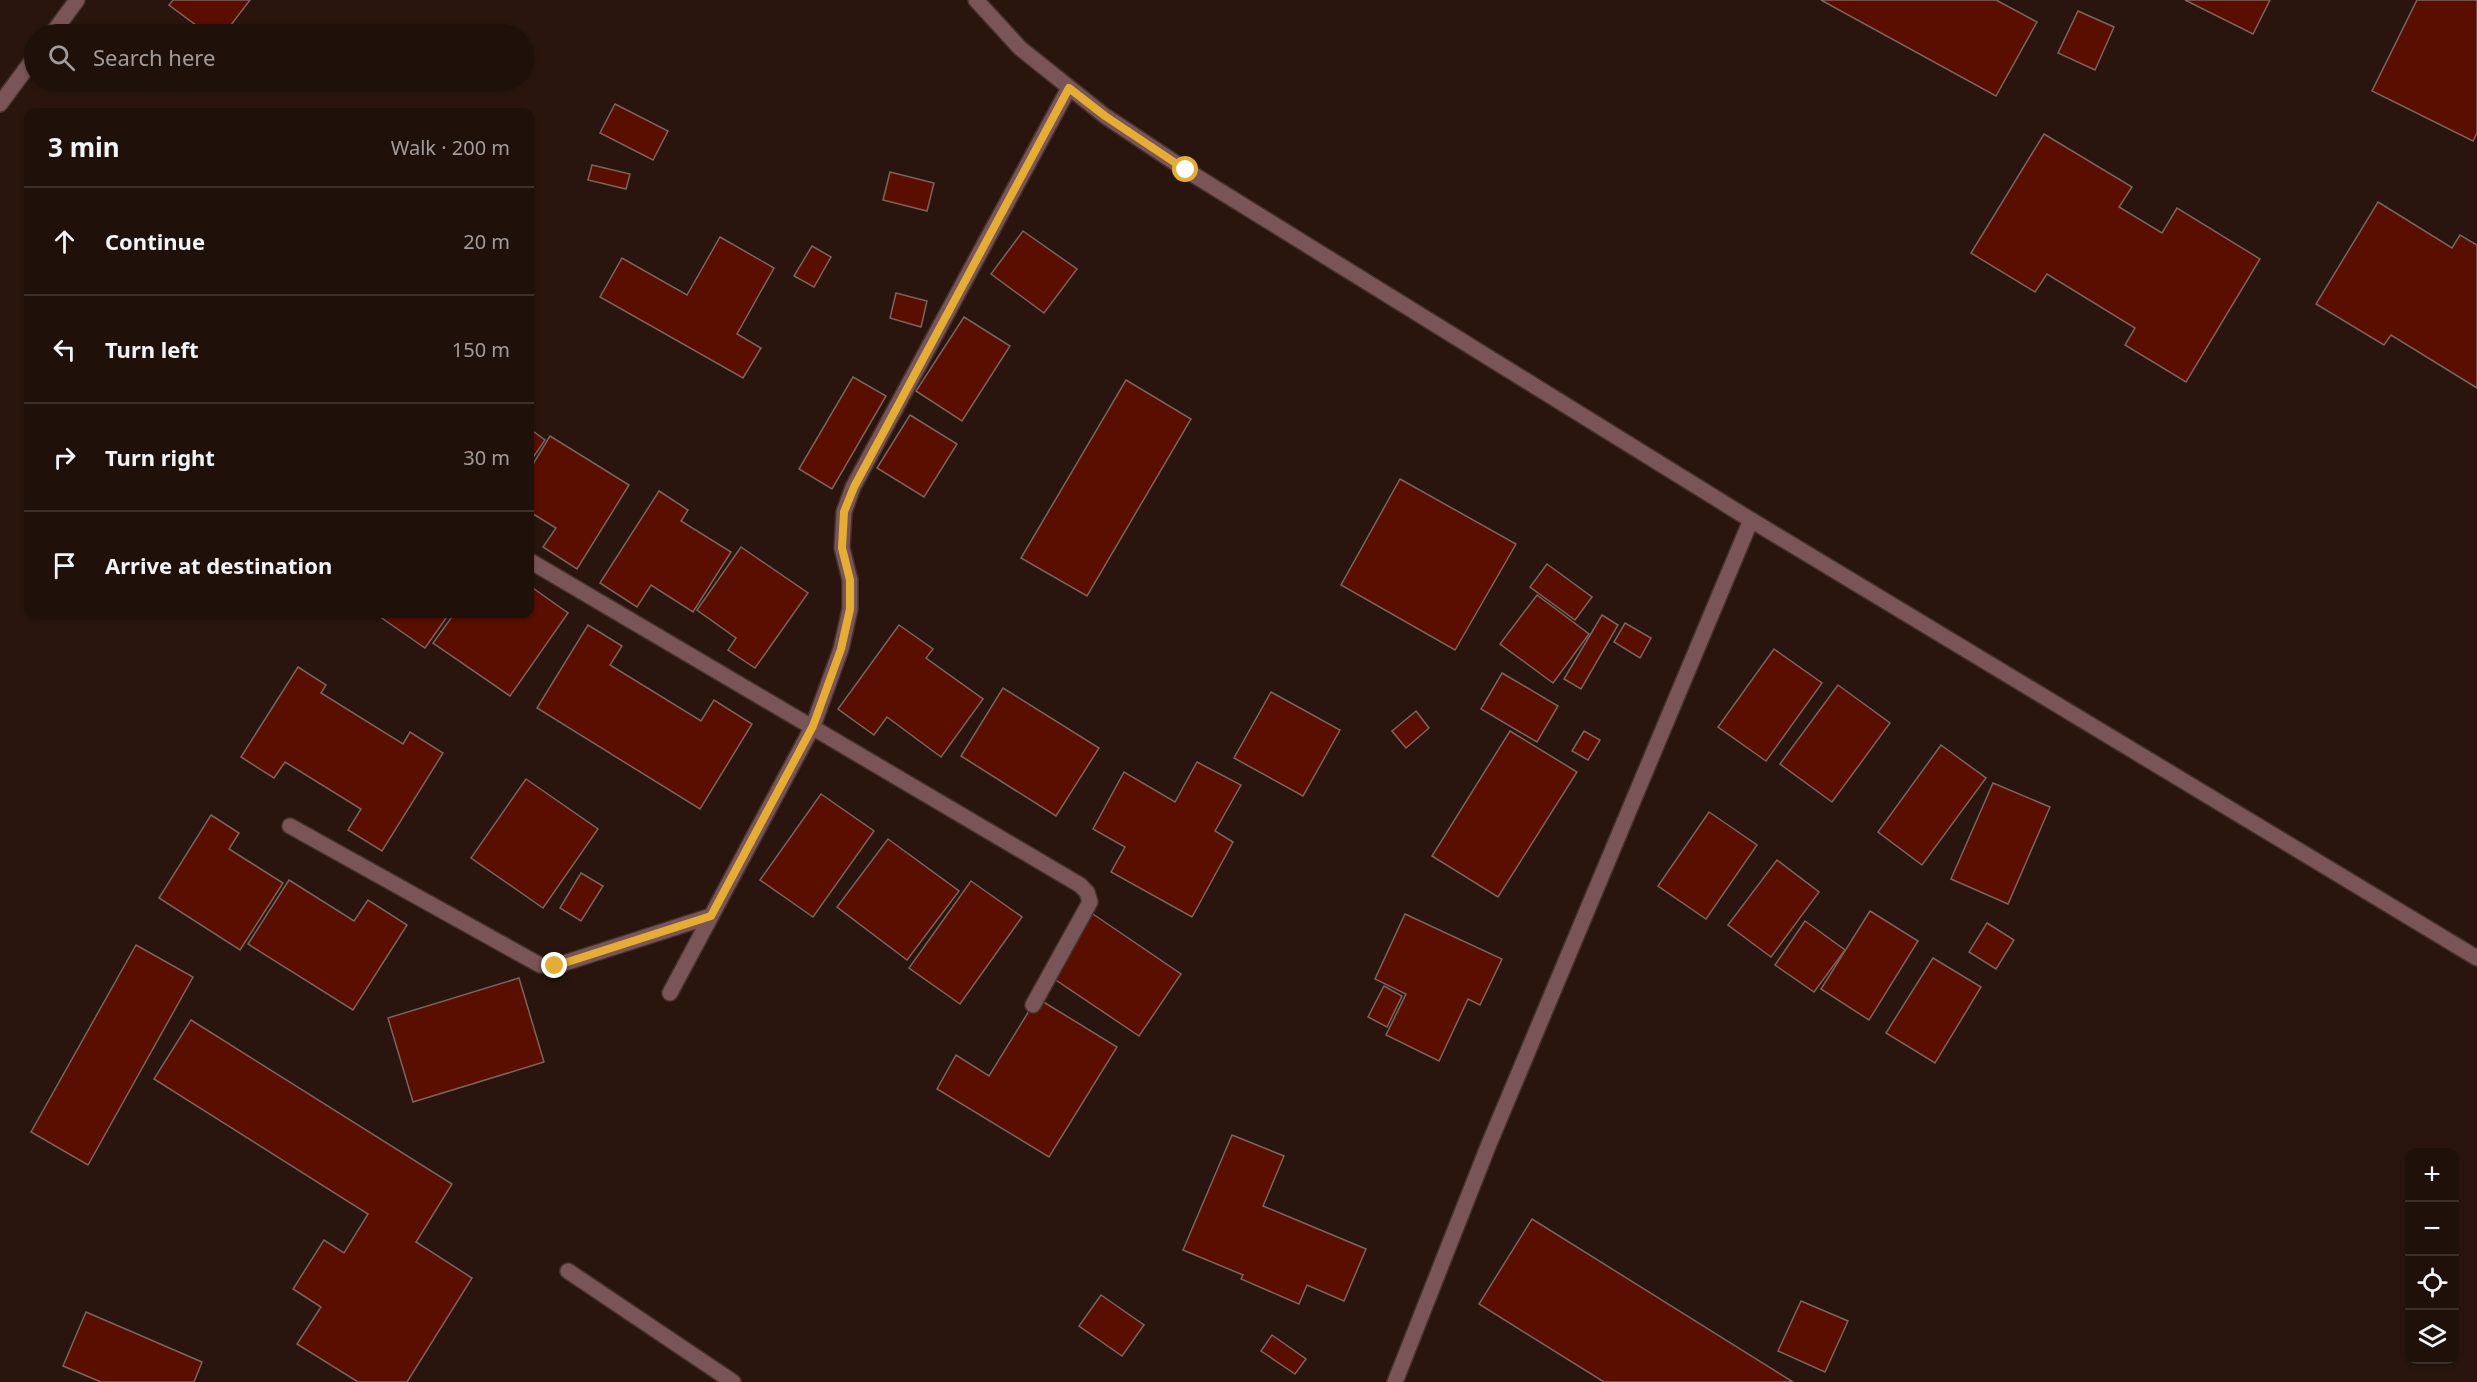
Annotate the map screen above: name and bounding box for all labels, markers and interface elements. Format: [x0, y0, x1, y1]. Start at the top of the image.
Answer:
search box [24, 24, 534, 90]
icon: search [45, 41, 78, 74]
text: Search here [93, 42, 215, 72]
text: 3 min [48, 129, 120, 165]
text: Walk · 200 m [391, 134, 510, 161]
route start [1172, 156, 1198, 182]
icon: ahead [48, 225, 81, 258]
text: Continue [105, 226, 205, 256]
text: 20 m [463, 228, 510, 255]
icon: left [48, 333, 81, 366]
text: Turn left [105, 334, 199, 364]
text: 150 m [452, 336, 510, 363]
icon: right [48, 441, 81, 474]
text: Turn right [105, 442, 215, 472]
text: 30 m [463, 444, 510, 471]
icon: arrive [48, 549, 81, 582]
text: Arrive at destination [105, 550, 332, 580]
route end [541, 952, 567, 978]
map controls [2405, 1148, 2459, 1364]
button: + [2405, 1148, 2459, 1202]
button: − [2405, 1202, 2459, 1256]
button: locate [2405, 1256, 2459, 1310]
button: layers [2405, 1310, 2459, 1364]

